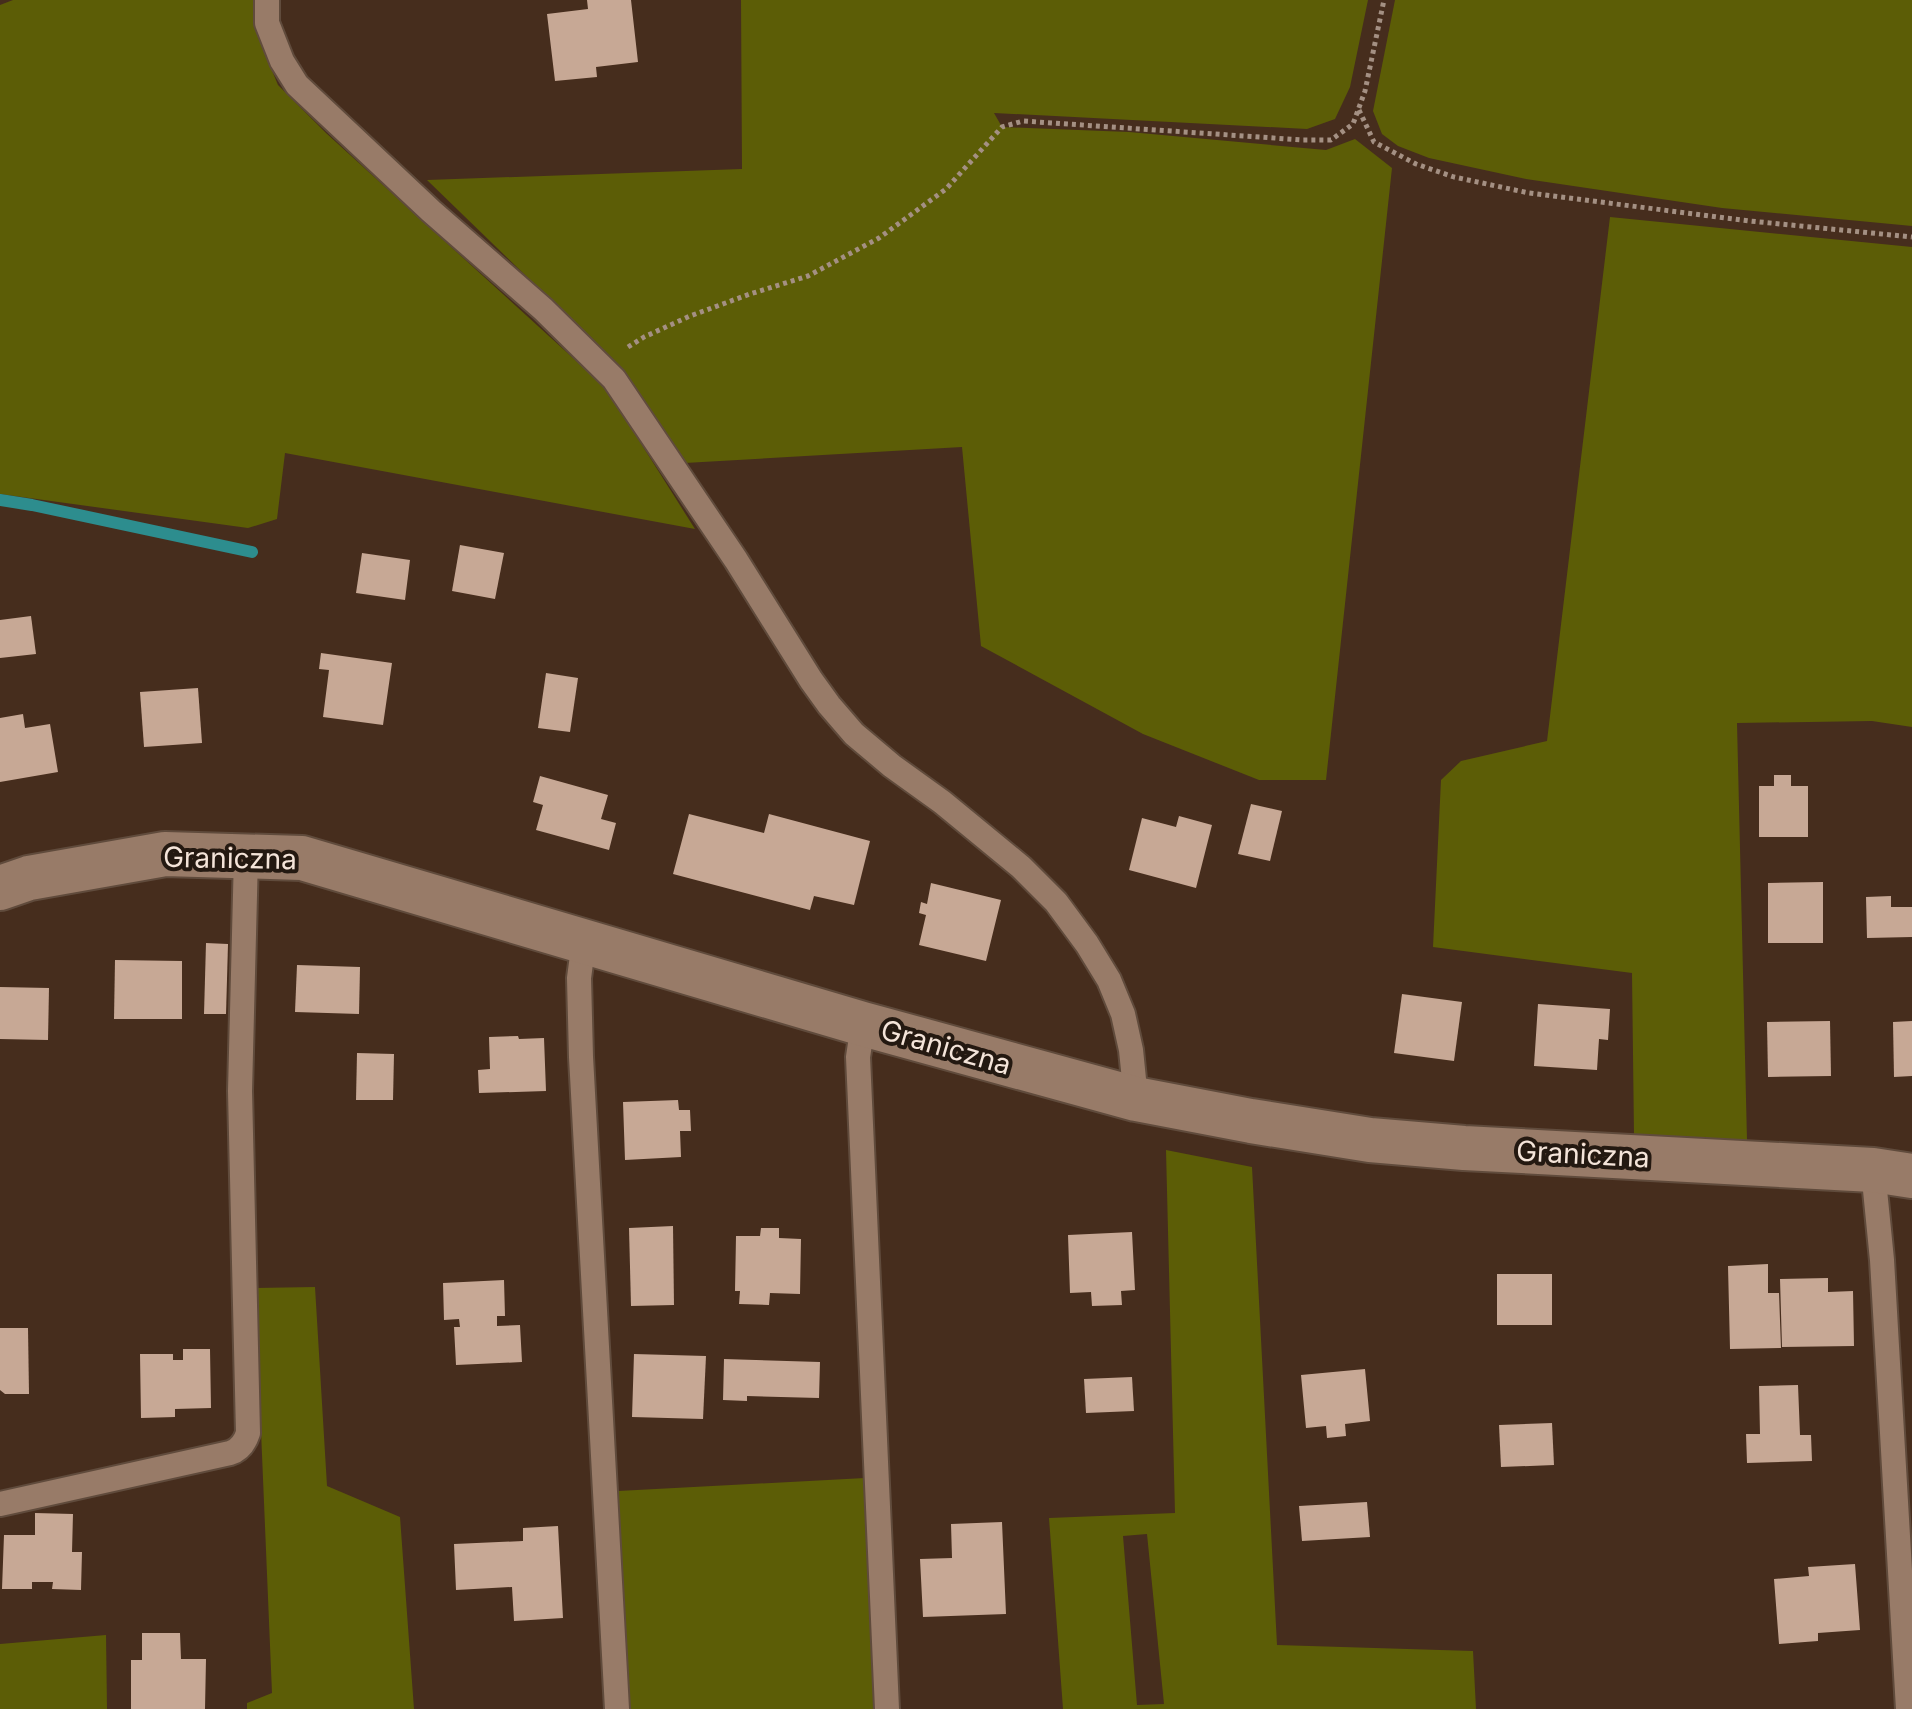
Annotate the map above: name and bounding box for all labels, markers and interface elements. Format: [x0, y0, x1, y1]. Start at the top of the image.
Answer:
street label: Graniczna [163, 840, 297, 876]
street label: Graniczna [877, 1012, 1015, 1082]
street label: Graniczna [1515, 1134, 1651, 1174]

